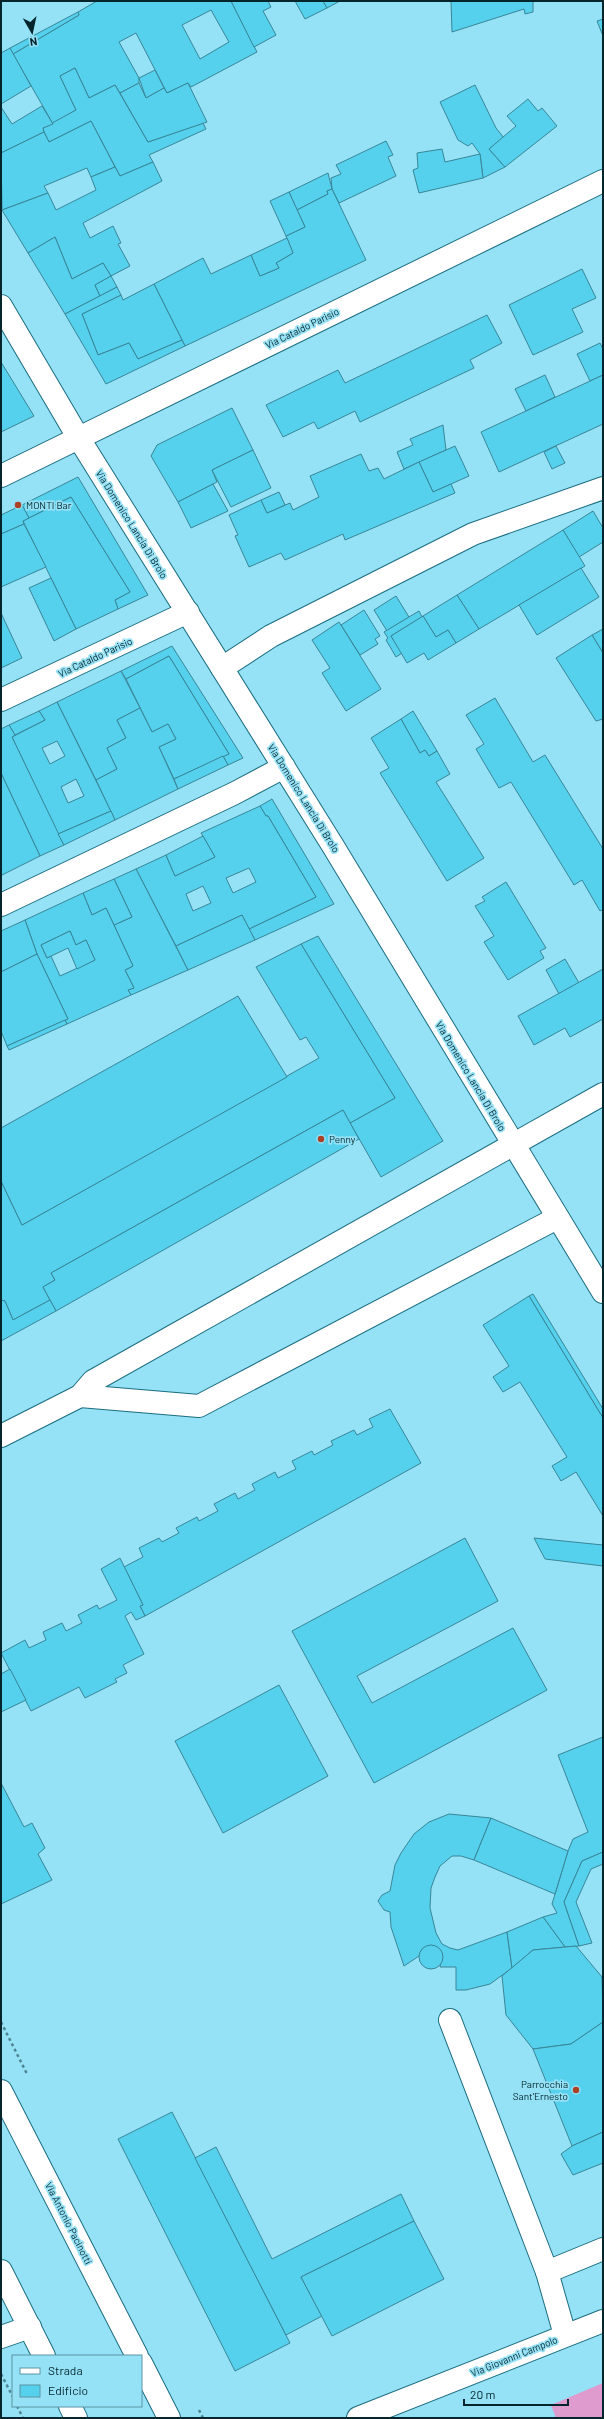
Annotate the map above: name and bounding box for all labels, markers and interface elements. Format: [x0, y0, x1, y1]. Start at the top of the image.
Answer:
north arrow [12, 12, 52, 52]
text: N [29, 35, 38, 49]
street label: Via Cataldo Parisio [263, 305, 341, 351]
street label: Via Domenico Lancia Di Brolo [94, 467, 170, 581]
place label: MONTI Bar [26, 499, 72, 511]
marker: MONTI Bar [13, 500, 23, 510]
street label: Via Cataldo Parisio [56, 635, 134, 679]
street label: Via Domenico Lancia Di Brolo [266, 741, 342, 855]
street label: Via Domenico Lancia Di Brolo [433, 1019, 509, 1133]
place label: Penny [329, 1133, 356, 1145]
marker: Penny [316, 1134, 326, 1144]
place label: Parrocchia Sant'Ernesto [513, 2078, 568, 2102]
marker: Parrocchia Sant'Ernesto [571, 2085, 581, 2095]
street label: Via Antonio Pacinotti [43, 2180, 95, 2266]
street label: Via Giovanni Campolo [469, 2333, 559, 2379]
legend [12, 2355, 142, 2407]
text: Strada [48, 2363, 83, 2377]
scale bar [464, 2381, 568, 2407]
text: Edificio [48, 2383, 88, 2397]
text: 20 m [470, 2387, 496, 2401]

